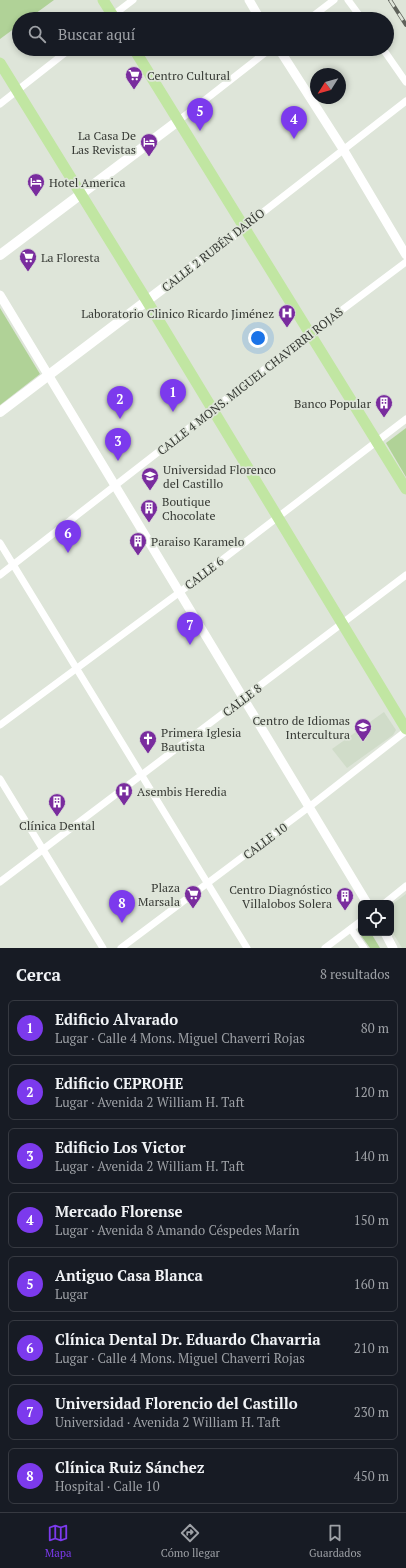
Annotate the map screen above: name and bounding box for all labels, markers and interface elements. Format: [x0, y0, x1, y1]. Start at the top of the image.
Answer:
search box [12, 12, 394, 56]
icon: search [26, 23, 48, 45]
text: Buscar aquí [58, 24, 135, 44]
supermarket icon: Centro Cultural [124, 65, 144, 90]
place label: Centro Cultural [147, 68, 230, 83]
north arrow [310, 68, 346, 104]
pin: 5 [187, 98, 213, 131]
pin: 4 [281, 106, 307, 139]
place label: La Casa De Las Revistas [71, 128, 136, 157]
hotel icon: La Casa De Las Revistas [139, 132, 159, 157]
hotel icon: Hotel America [26, 172, 46, 197]
place label: Hotel America [49, 175, 126, 190]
street label: CALLE 2 RUBÉN DARÍO [159, 205, 268, 295]
supermarket icon: La Floresta [18, 247, 38, 272]
place label: La Floresta [41, 250, 100, 265]
hospital icon: Laboratorio Clinico Ricardo Jiménez [277, 303, 297, 328]
street label: CALLE 4 MONS. MIGUEL CHAVERRI ROJAS [154, 304, 346, 458]
place label: Laboratorio Clinico Ricardo Jiménez [81, 306, 274, 321]
your location [248, 328, 268, 348]
pin: 1 [160, 379, 186, 412]
pin: 2 [107, 386, 133, 419]
building icon: Banco Popular [374, 393, 394, 418]
place label: Banco Popular [294, 396, 371, 411]
pin: 3 [105, 428, 131, 461]
place label: Universidad Florenco del Castillo [163, 462, 276, 491]
school or university icon: Universidad Florenco del Castillo [140, 466, 160, 491]
place label: Boutique Chocolate [162, 494, 216, 523]
building icon: Boutique Chocolate [139, 498, 159, 523]
pin: 6 [55, 520, 81, 553]
building icon: Paraiso Karamelo [128, 531, 148, 556]
place label: Paraiso Karamelo [151, 534, 245, 549]
street label: CALLE 6 [181, 553, 227, 593]
pin: 7 [177, 612, 203, 645]
street label: CALLE 8 [219, 680, 265, 720]
place label: Centro de Idiomas Intercultura [252, 713, 350, 742]
school or university icon: Centro de Idiomas Intercultura [353, 717, 373, 742]
place label: Primera Iglesia Bautista [161, 725, 241, 754]
church icon: Primera Iglesia Bautista [138, 729, 158, 754]
hospital icon: Asembis Heredia [114, 781, 134, 806]
place label: Asembis Heredia [137, 784, 227, 799]
building icon: Clínica Dental [47, 792, 67, 817]
place label: Clínica Dental [19, 818, 95, 833]
street label: CALLE 10 [240, 820, 290, 862]
place label: Plaza Marsala [138, 880, 180, 909]
place label: Centro Diagnóstico Villalobos Solera [229, 882, 332, 911]
supermarket icon: Plaza Marsala [183, 884, 203, 909]
building icon: Centro Diagnóstico Villalobos Solera [335, 886, 355, 911]
pin: 8 [109, 890, 135, 923]
map controls [358, 900, 394, 936]
button: locate [358, 900, 394, 936]
text: Cerca [16, 963, 61, 986]
text: 8 resultados [320, 965, 390, 983]
text: Edificio Alvarado [55, 1009, 178, 1029]
text: 1 [26, 1019, 34, 1037]
text: 80 m [361, 1019, 389, 1037]
text: Lugar · Calle 4 Mons. Miguel Chaverri Rojas [55, 1029, 305, 1047]
text: Edificio CEPROHE [55, 1073, 183, 1093]
text: 2 [26, 1083, 34, 1101]
text: 120 m [354, 1083, 389, 1101]
text: Lugar · Avenida 2 William H. Taft [55, 1093, 245, 1111]
text: Edificio Los Victor [55, 1137, 186, 1157]
text: 3 [26, 1147, 34, 1165]
text: 140 m [354, 1147, 389, 1165]
text: Lugar · Avenida 2 William H. Taft [55, 1157, 245, 1175]
text: Mercado Florense [55, 1201, 183, 1221]
text: 4 [26, 1211, 34, 1229]
text: 150 m [354, 1211, 389, 1229]
text: Lugar · Avenida 8 Amando Céspedes Marín [55, 1221, 300, 1239]
text: Antiguo Casa Blanca [55, 1265, 203, 1285]
text: 5 [26, 1275, 34, 1293]
text: 160 m [354, 1275, 389, 1293]
text: Lugar [55, 1285, 88, 1303]
text: Clínica Dental Dr. Eduardo Chavarria [55, 1329, 321, 1349]
text: 6 [26, 1339, 34, 1357]
text: 210 m [354, 1339, 389, 1357]
text: Lugar · Calle 4 Mons. Miguel Chaverri Rojas [55, 1349, 305, 1367]
text: Universidad Florencio del Castillo [55, 1393, 298, 1413]
text: 7 [26, 1403, 34, 1421]
text: 230 m [354, 1403, 389, 1421]
text: Universidad · Avenida 2 William H. Taft [55, 1413, 280, 1431]
text: Clínica Ruiz Sánchez [55, 1457, 205, 1477]
text: 8 [26, 1467, 34, 1485]
text: 450 m [354, 1467, 389, 1485]
text: Hospital · Calle 10 [55, 1477, 160, 1495]
tab: Mapa [45, 1522, 72, 1560]
tab: Cómo llegar [161, 1522, 220, 1560]
tab: Guardados [309, 1522, 361, 1560]

